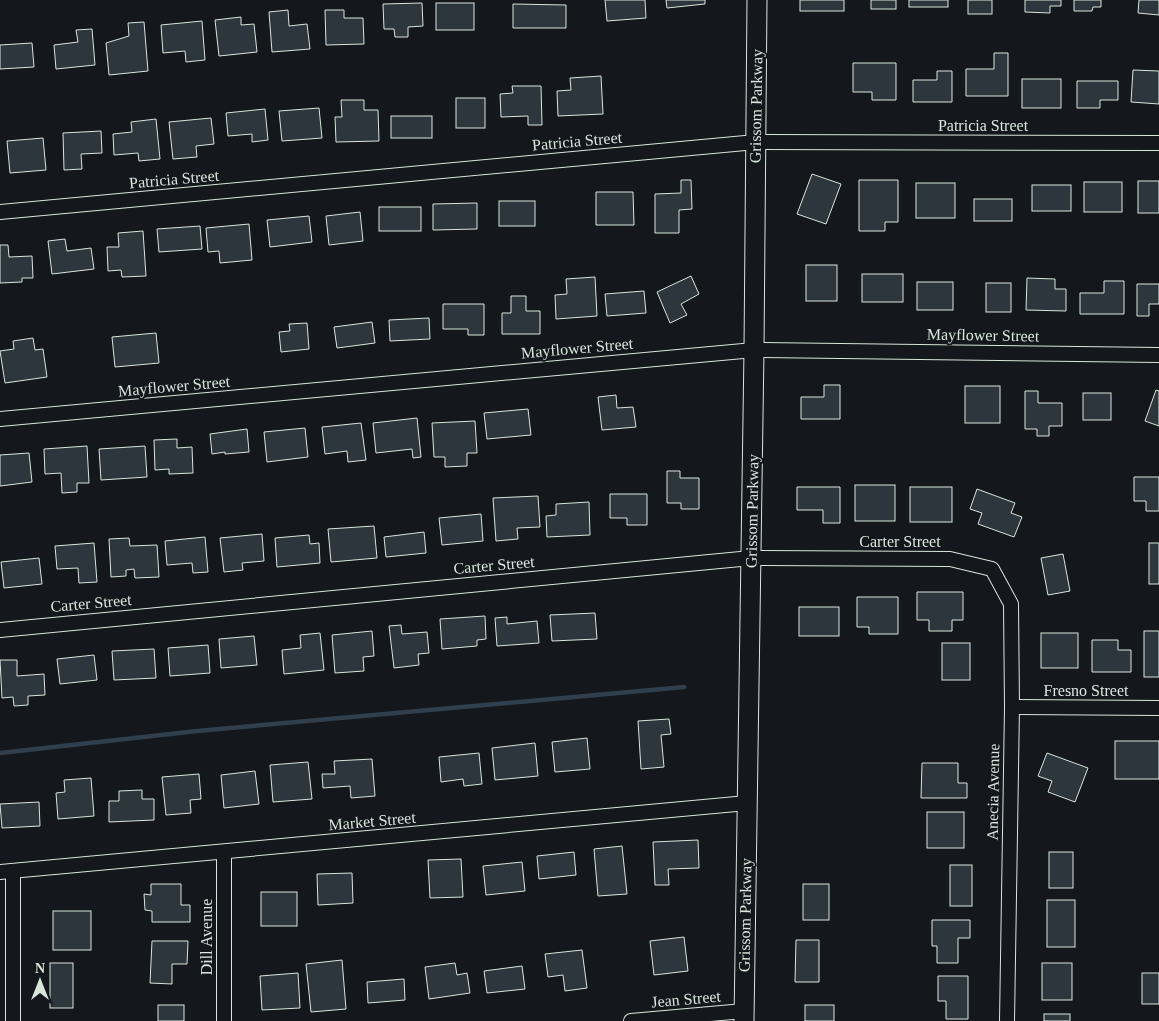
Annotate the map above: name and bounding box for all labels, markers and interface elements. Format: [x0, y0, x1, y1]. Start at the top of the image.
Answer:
street label: Grissom Parkway [747, 49, 766, 163]
street label: Patricia Street [938, 117, 1029, 134]
street label: Patricia Street [531, 129, 623, 153]
street label: Patricia Street [128, 167, 220, 191]
street label: Mayflower Street [927, 326, 1040, 345]
street label: Mayflower Street [520, 335, 634, 362]
street label: Mayflower Street [117, 373, 231, 400]
street label: Grissom Parkway [743, 454, 762, 568]
street label: Carter Street [859, 533, 941, 550]
street label: Carter Street [453, 553, 536, 577]
street label: Carter Street [50, 591, 133, 615]
street label: Fresno Street [1044, 682, 1129, 699]
street label: Anecia Avenue [984, 743, 1002, 841]
street label: Market Street [328, 809, 417, 833]
street label: Grissom Parkway [736, 858, 755, 972]
street label: Dill Avenue [198, 899, 215, 975]
north arrow [15, 956, 65, 1006]
text: N [35, 961, 45, 976]
street label: Jean Street [651, 987, 722, 1011]

